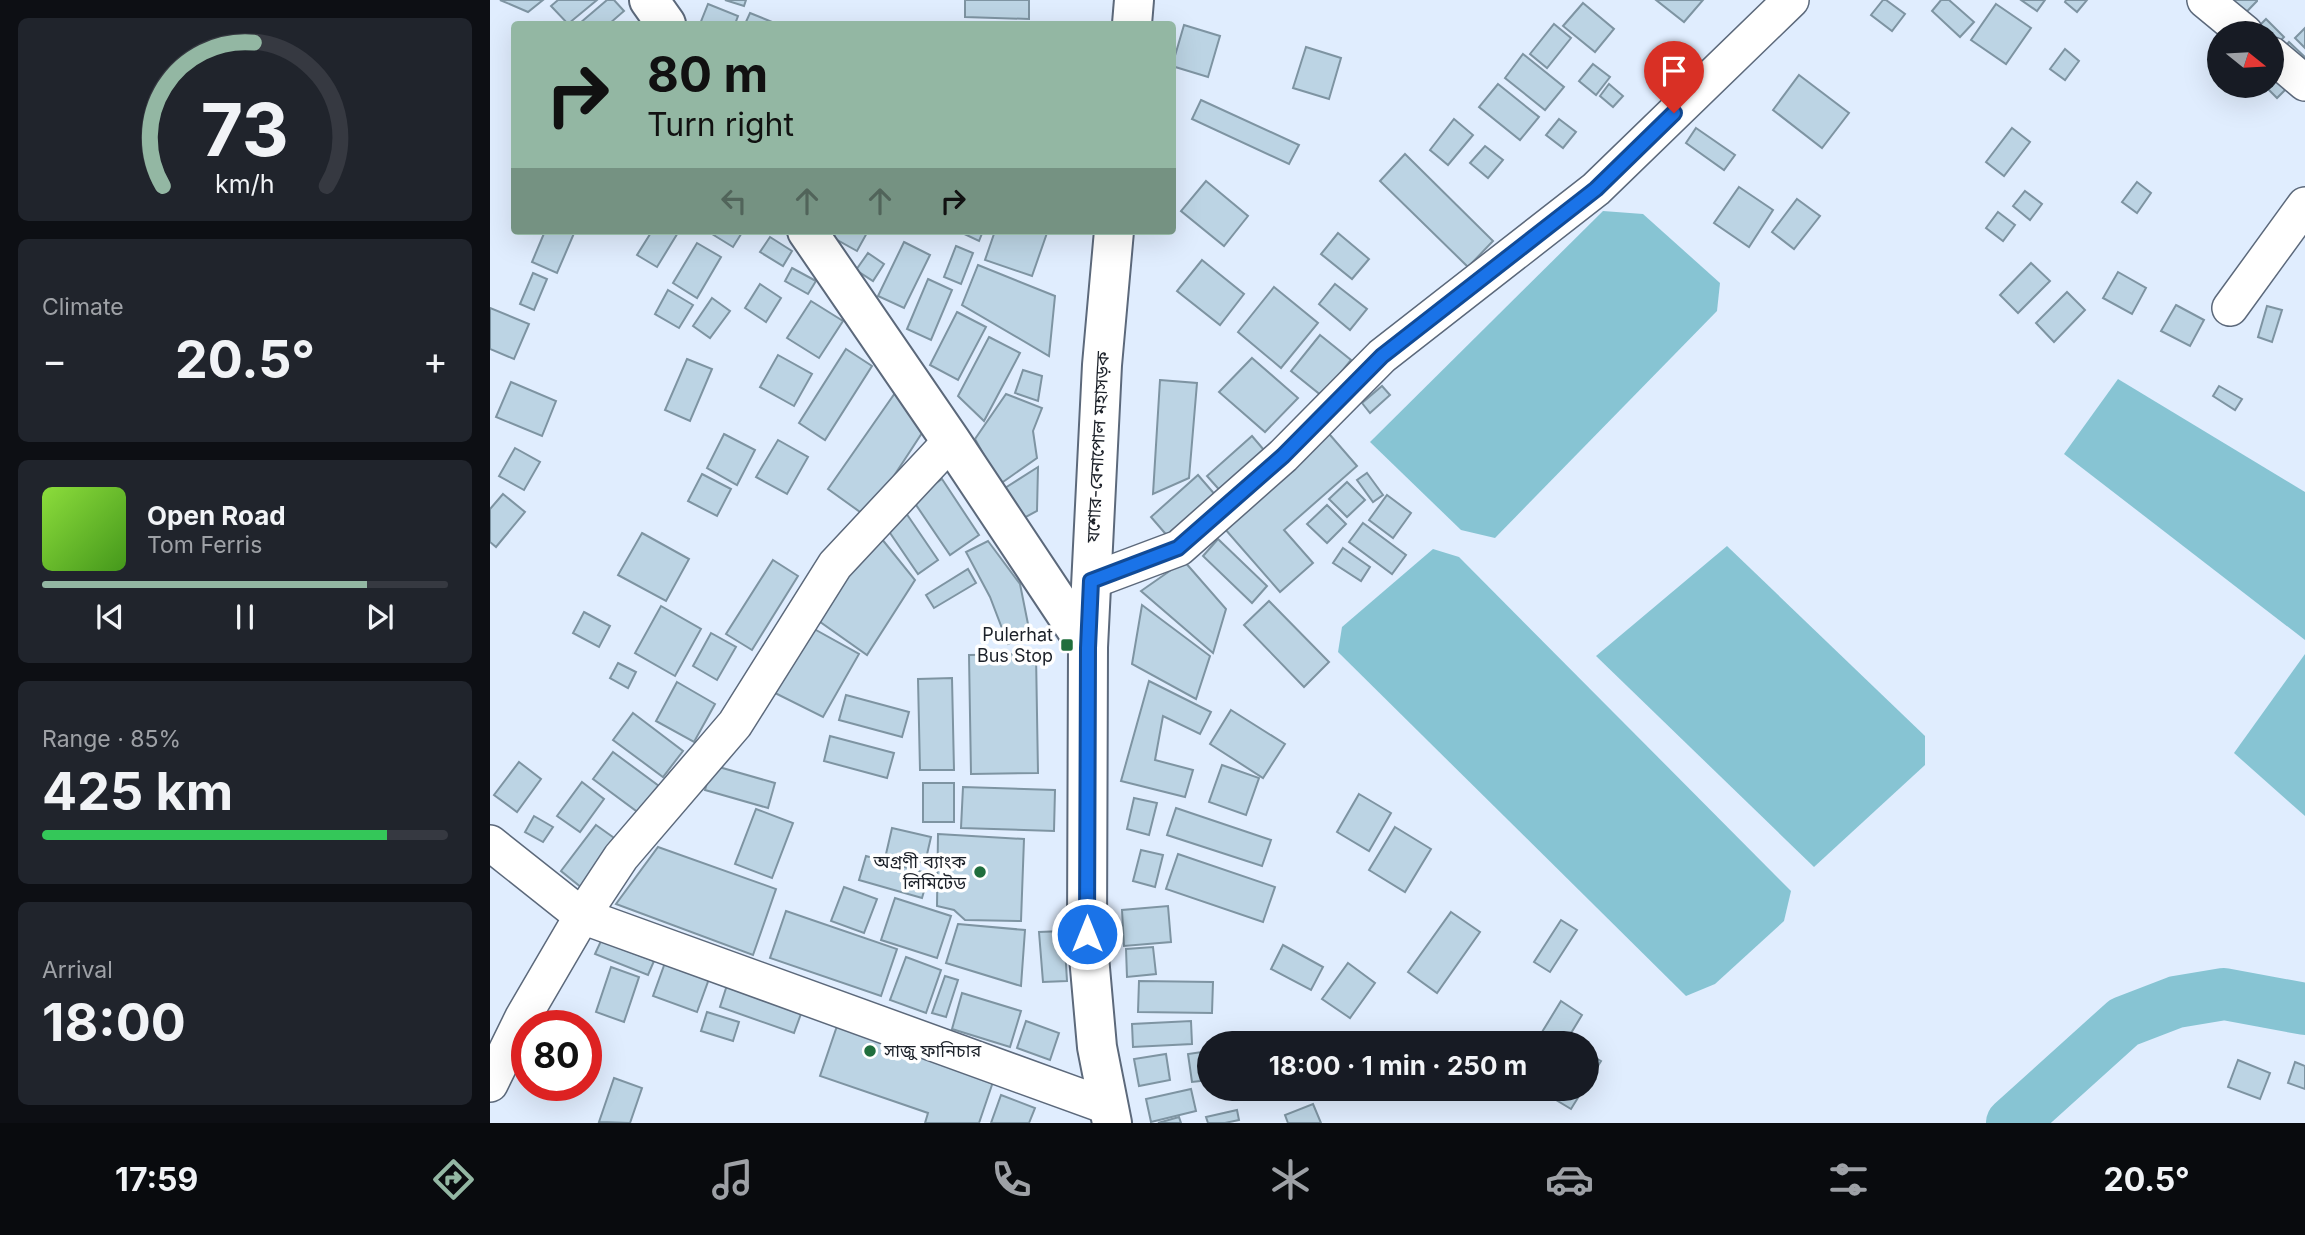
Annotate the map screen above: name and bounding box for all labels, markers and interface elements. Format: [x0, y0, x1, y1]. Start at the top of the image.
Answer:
north arrow [2207, 21, 2284, 98]
map controls [2207, 21, 2284, 98]
pin [1644, 41, 1704, 113]
text: 80 m [647, 45, 768, 104]
icon: right [532, 49, 623, 140]
icon: arrive [1655, 52, 1693, 90]
text: 73 [201, 85, 289, 174]
text: Turn right [647, 105, 794, 144]
text: km/h [215, 168, 275, 198]
icon: left [715, 182, 753, 220]
icon: ahead [788, 182, 826, 220]
icon: ahead [861, 182, 899, 220]
icon: right [934, 182, 972, 220]
text: Climate [42, 293, 124, 321]
text: 20.5° [175, 328, 315, 391]
text: − [42, 337, 67, 383]
text: + [423, 337, 448, 383]
street label: যশোর-বেনাপোল মহাসড়ক [1082, 350, 1113, 544]
text: Open Road [147, 500, 286, 531]
text: Tom Ferris [147, 531, 262, 559]
icon: previous [91, 598, 129, 636]
icon: pause [226, 598, 264, 636]
icon: next [361, 598, 399, 636]
place label: Pulerhat Bus Stop [977, 624, 1053, 666]
marker: Pulerhat Bus Stop [1059, 637, 1075, 653]
text: Range · 85% [42, 725, 181, 753]
text: 425 km [42, 760, 233, 823]
place label: অগ্রণী ব্যাংক লিমিটেড [873, 851, 966, 893]
marker: অগ্রণী ব্যাংক লিমিটেড [972, 864, 988, 880]
position arrow [1050, 897, 1124, 971]
text: Arrival [42, 956, 113, 984]
text: 18:00 [42, 991, 186, 1054]
speed limit sign: 80 [511, 1010, 602, 1101]
place label: সাজু ফানিচার [883, 1040, 981, 1061]
marker: সাজু ফানিচার [862, 1043, 878, 1059]
text: 18:00 · 1 min · 250 m [1269, 1050, 1527, 1081]
icon: directions [429, 1155, 478, 1204]
icon: music [708, 1155, 757, 1204]
icon: phone [987, 1155, 1036, 1204]
icon: climate [1266, 1155, 1315, 1204]
icon: car [1545, 1155, 1594, 1204]
icon: filters [1824, 1155, 1873, 1204]
text: 17:59 [115, 1160, 198, 1199]
text: 20.5° [2104, 1160, 2190, 1199]

